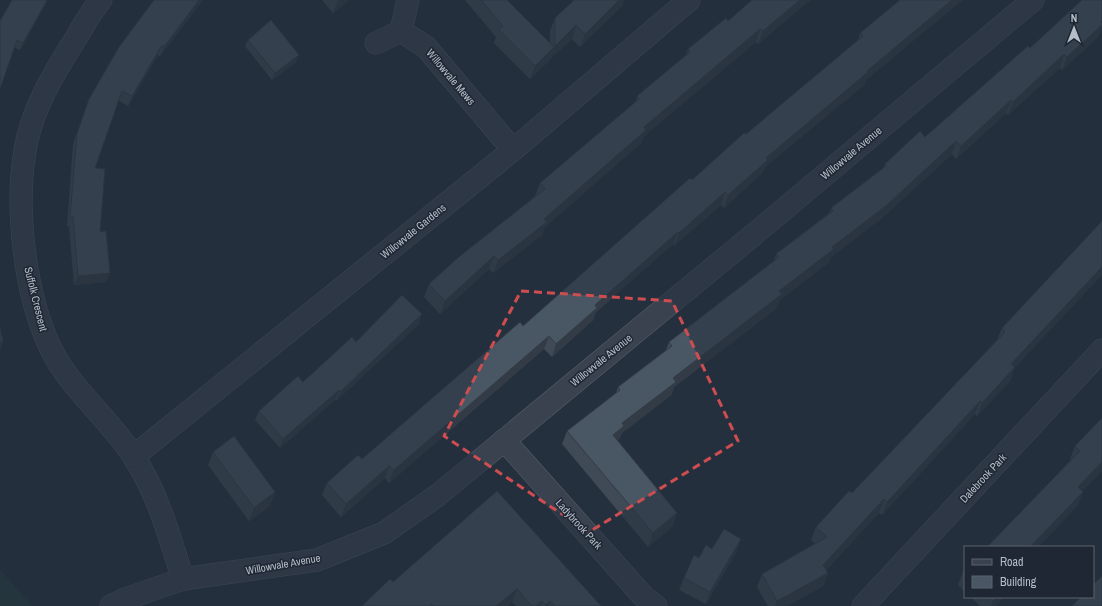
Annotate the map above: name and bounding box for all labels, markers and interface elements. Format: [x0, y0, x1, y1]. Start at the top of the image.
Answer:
north arrow [1054, 8, 1094, 48]
text: N [1071, 11, 1077, 25]
street label: Willowvale Mews [423, 46, 479, 108]
street label: Willowvale Avenue [818, 123, 884, 183]
street label: Willowvale Gardens [377, 200, 449, 262]
street label: Suffolk Crescent [21, 265, 51, 333]
street label: Willowvale Avenue [567, 331, 635, 389]
street label: Dalebrook Park [957, 450, 1010, 506]
street label: Ladybrook Park [553, 496, 606, 553]
legend [964, 546, 1094, 598]
street label: Willowvale Avenue [245, 551, 321, 577]
text: Road [1000, 554, 1024, 570]
text: Building [1000, 574, 1037, 590]

